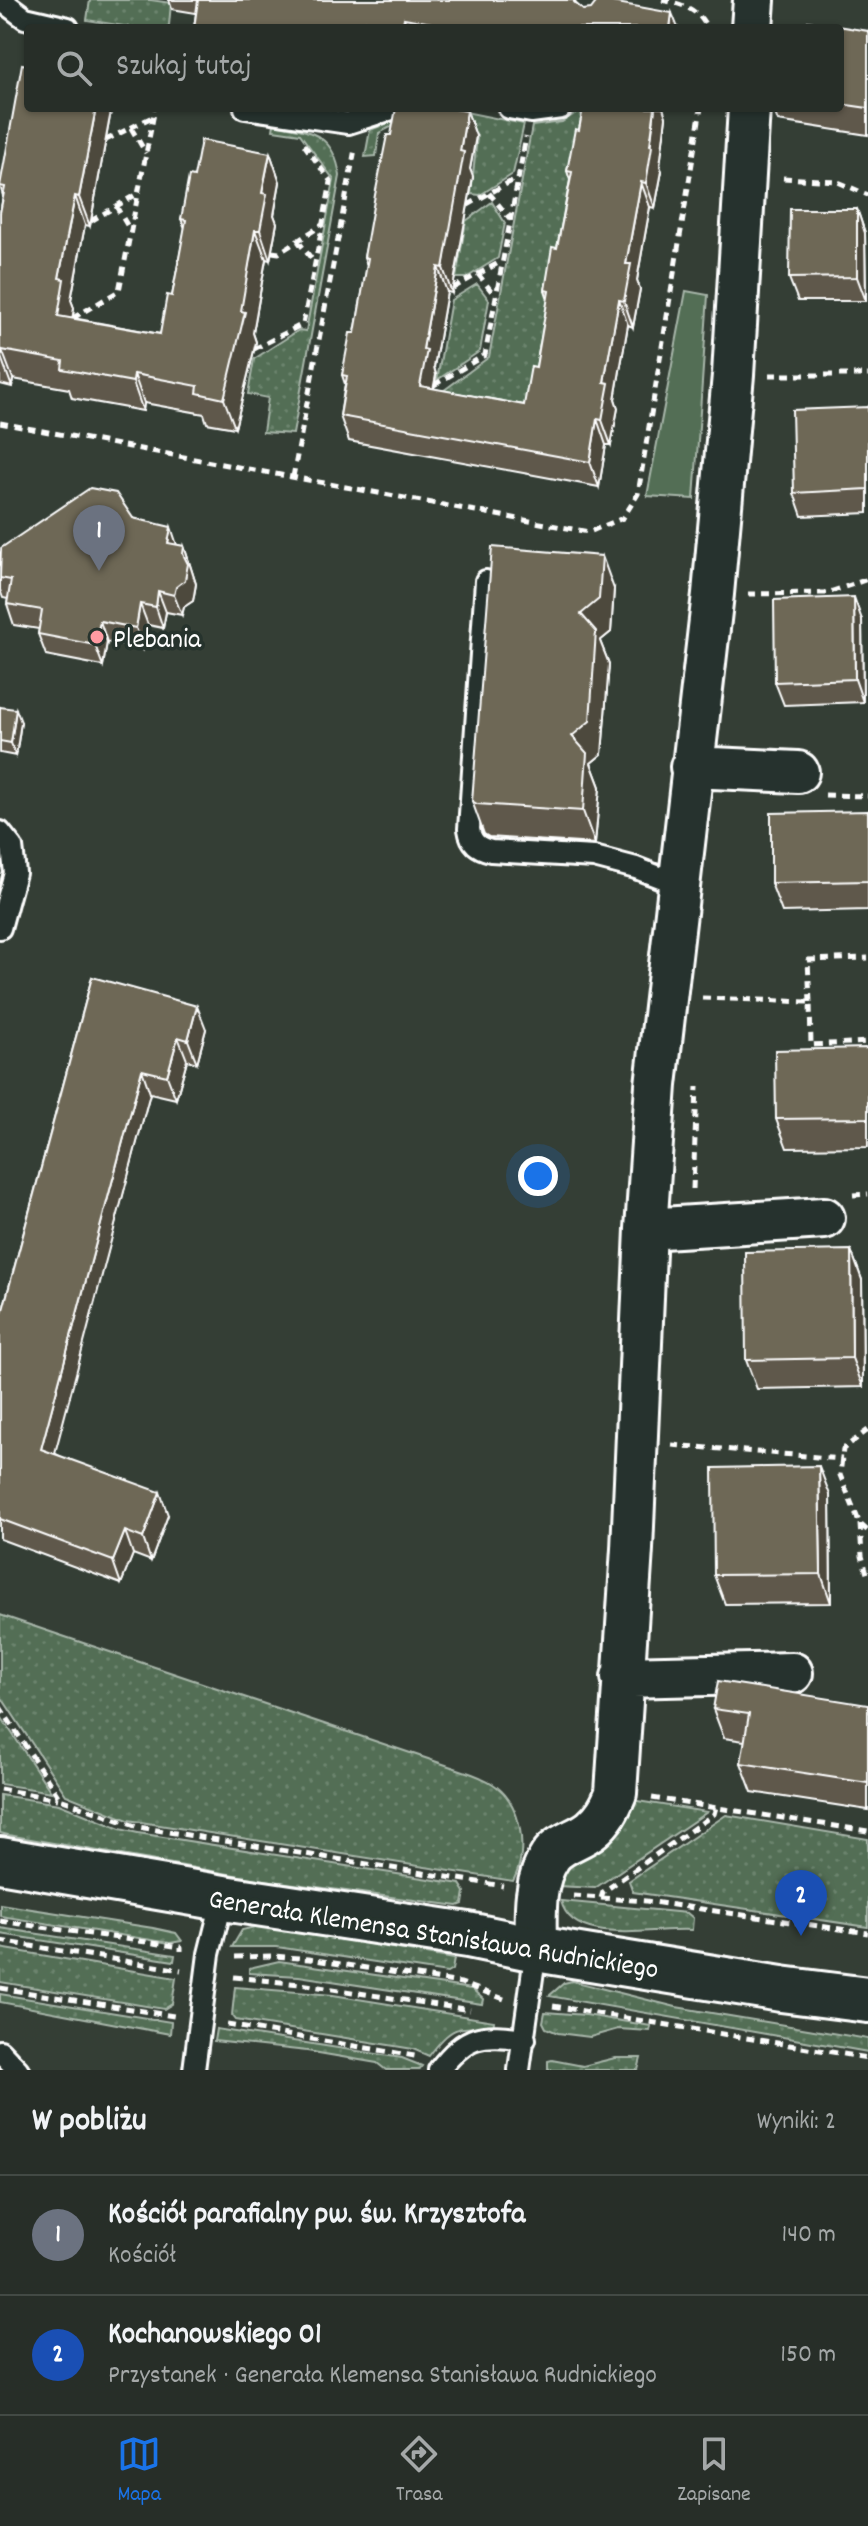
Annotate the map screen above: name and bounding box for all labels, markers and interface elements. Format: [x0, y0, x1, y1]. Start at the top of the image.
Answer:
search box [24, 24, 844, 112]
icon: search [52, 46, 96, 90]
text: Szukaj tutaj [116, 47, 252, 90]
pin: 1 [73, 505, 125, 571]
place label: Plebania [113, 622, 202, 662]
marker: Plebania [88, 628, 106, 646]
your location [518, 1156, 558, 1196]
pin: 2 [775, 1870, 827, 1936]
street label: Generała Klemensa Stanisława Rudnickiego [205, 1882, 661, 1992]
text: W pobliżu [32, 2098, 147, 2147]
text: Wyniki: 2 [757, 2104, 836, 2141]
text: Kościół parafialny pw. św. Krzysztofa [108, 2195, 525, 2238]
text: 1 [55, 2217, 61, 2254]
text: 140 m [782, 2217, 836, 2254]
text: Kościół [108, 2238, 176, 2275]
text: Kochanowskiego 01 [108, 2315, 322, 2358]
text: 2 [52, 2337, 64, 2374]
text: 150 m [780, 2337, 836, 2374]
text: Przystanek · Generała Klemensa Stanisława Rudnickiego [108, 2358, 657, 2395]
tab: Mapa [117, 2432, 161, 2511]
tab: Trasa [396, 2432, 443, 2511]
tab: Zapisane [677, 2432, 751, 2511]

